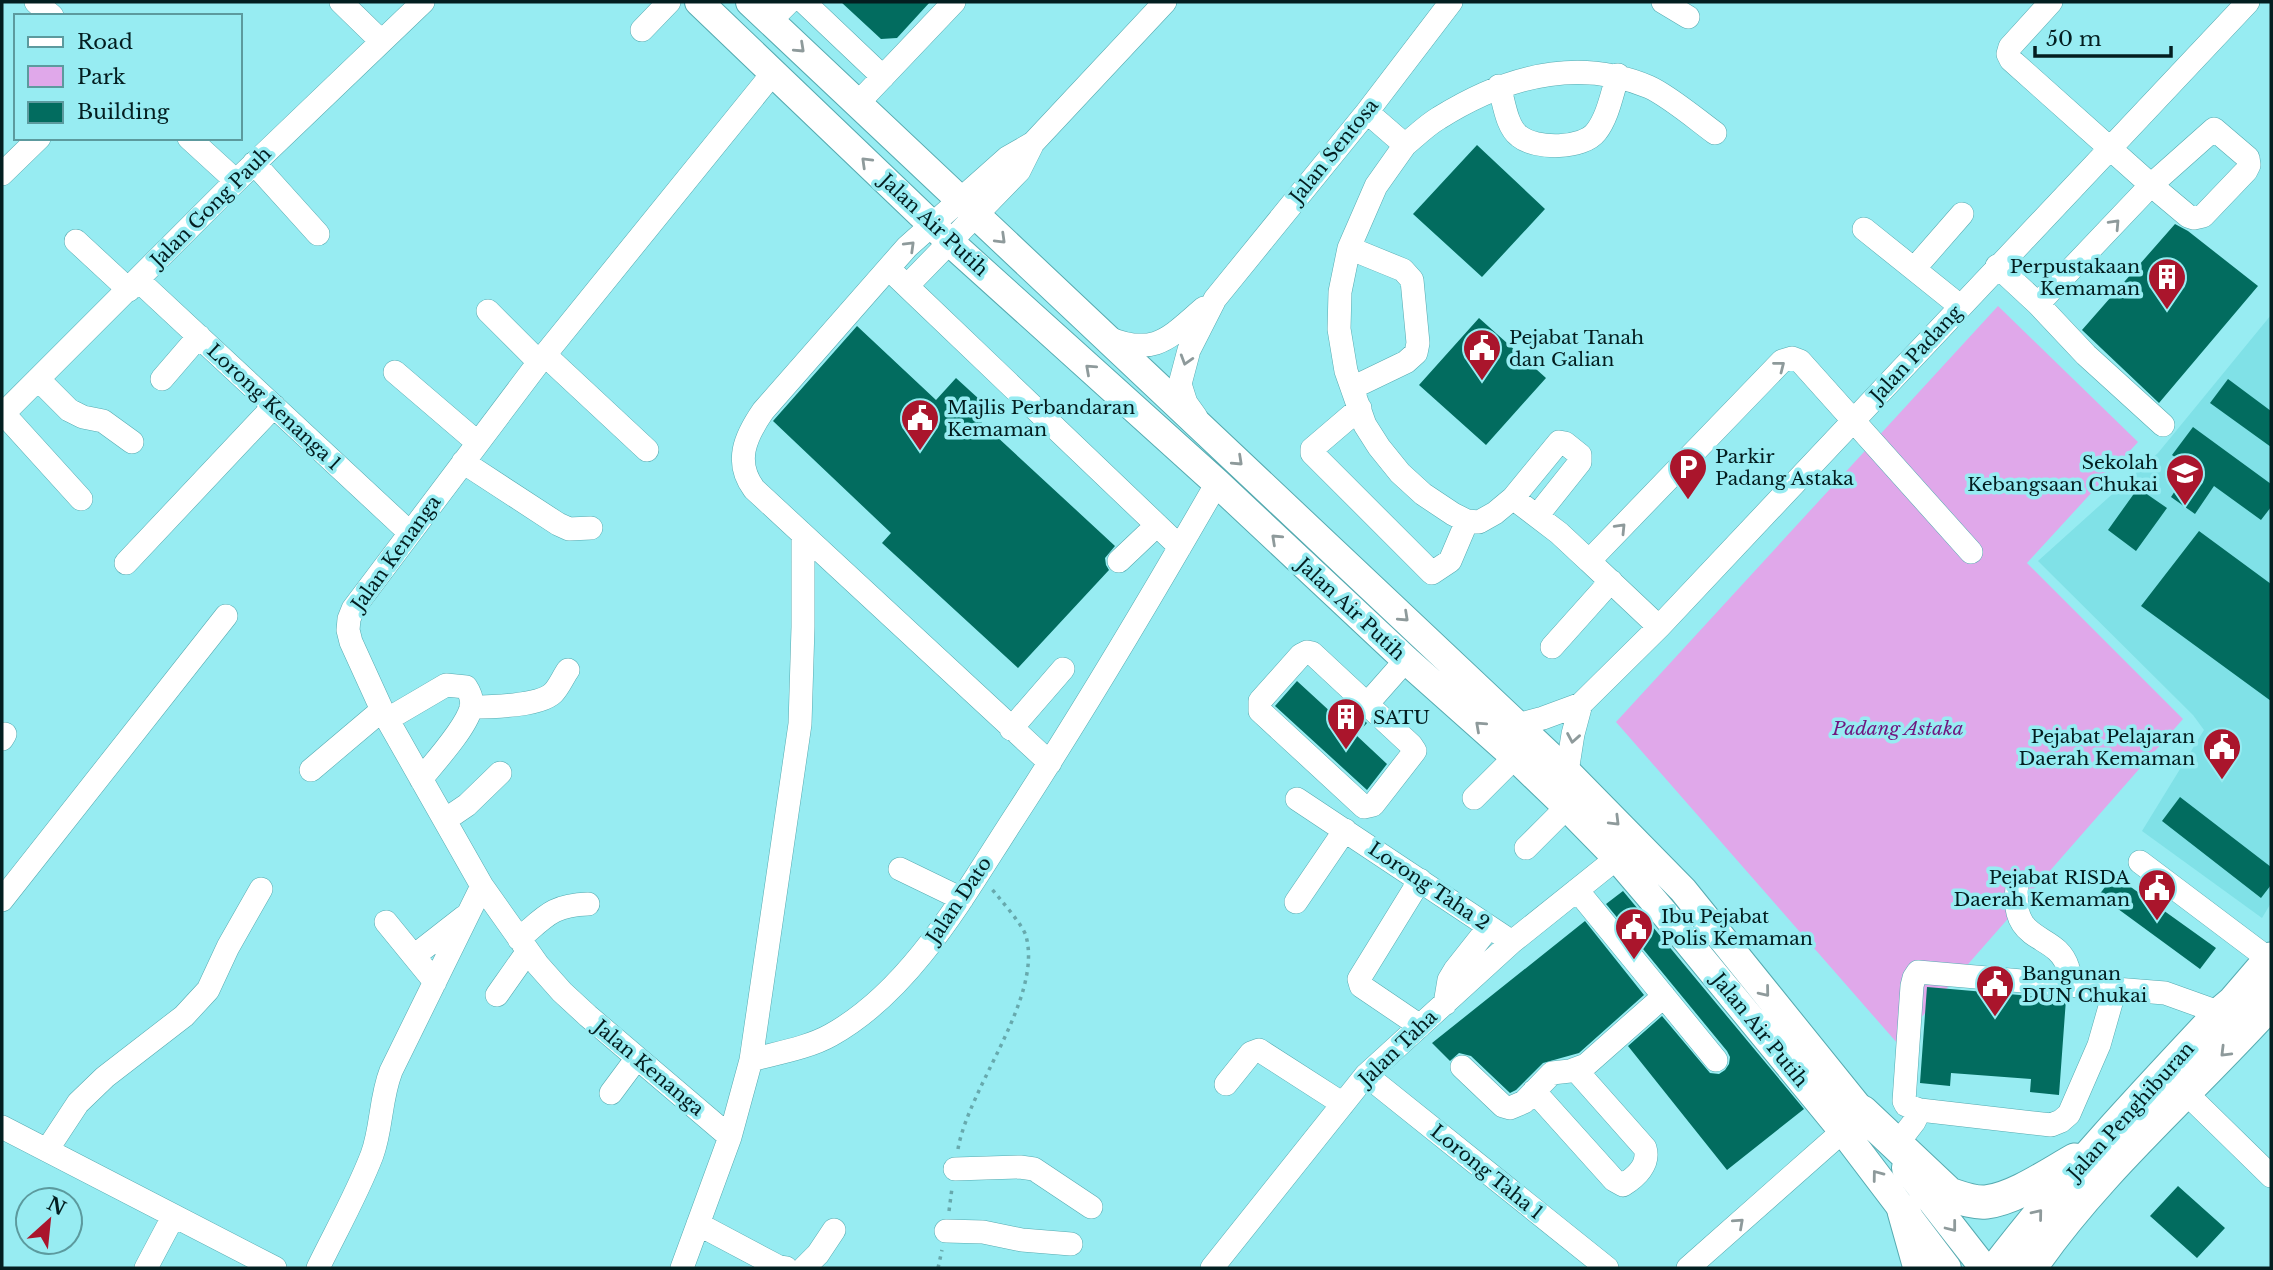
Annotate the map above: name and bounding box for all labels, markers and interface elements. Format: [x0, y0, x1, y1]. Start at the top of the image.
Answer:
legend [14, 14, 242, 140]
scale bar [2035, 14, 2172, 58]
text: 50 m [2046, 26, 2102, 52]
text: Road [77, 29, 133, 55]
one-way arrow [792, 40, 805, 53]
text: Park [77, 64, 126, 90]
street label: Jalan Sentosa [1283, 94, 1383, 210]
text: Building [77, 99, 170, 125]
street label: Jalan Gong Pauh [144, 142, 276, 274]
one-way arrow [861, 158, 874, 170]
street label: Jalan Air Putih [873, 167, 993, 281]
one-way arrow [2106, 219, 2119, 232]
one-way arrow [992, 230, 1005, 243]
one-way arrow [901, 242, 914, 255]
place label: Perpustakaan Kemaman [2010, 255, 2140, 300]
building icon: Perpustakaan Kemaman [2146, 256, 2188, 311]
street label: Jalan Padang [1863, 300, 1967, 409]
place label: Pejabat Tanah dan Galian [1509, 326, 1644, 371]
public building icon: Pejabat Tanah dan Galian [1461, 327, 1503, 382]
street label: Lorong Kenanga 1 [202, 339, 346, 475]
one-way arrow [1179, 354, 1194, 366]
one-way arrow [1772, 361, 1784, 374]
one-way arrow [1085, 364, 1098, 377]
place label: Majlis Perbandaran Kemaman [947, 396, 1135, 441]
public building icon: Majlis Perbandaran Kemaman [899, 397, 941, 452]
place label: Parkir Padang Astaka [1715, 445, 1854, 490]
parking icon: Parkir Padang Astaka [1667, 446, 1709, 501]
place label: Sekolah Kebangsaan Chukai [1967, 451, 2159, 496]
school or university icon: Sekolah Kebangsaan Chukai [2164, 452, 2206, 507]
one-way arrow [1230, 453, 1243, 466]
street label: Jalan Kenanga [345, 491, 446, 617]
one-way arrow [1612, 523, 1625, 536]
one-way arrow [1271, 534, 1284, 547]
street label: Jalan Air Putih [1290, 551, 1410, 665]
one-way arrow [1396, 609, 1409, 622]
building icon: SATU [1325, 696, 1367, 751]
place label: SATU [1373, 706, 1430, 729]
park label: Padang Astaka [1831, 717, 1964, 740]
one-way arrow [1475, 722, 1488, 734]
place label: Pejabat Pelajaran Daerah Kemaman [2019, 725, 2195, 770]
public building icon: Pejabat Pelajaran Daerah Kemaman [2201, 726, 2243, 781]
one-way arrow [1566, 732, 1581, 744]
one-way arrow [1607, 813, 1619, 825]
street label: Lorong Taha 2 [1364, 837, 1494, 935]
street label: Jalan Dato [920, 852, 996, 950]
place label: Pejabat RISDA Daerah Kemaman [1954, 866, 2130, 911]
public building icon: Pejabat RISDA Daerah Kemaman [2136, 867, 2178, 922]
place label: Ibu Pejabat Polis Kemaman [1661, 905, 1813, 950]
public building icon: Ibu Pejabat Polis Kemaman [1613, 906, 1655, 961]
place label: Bangunan DUN Chukai [2022, 962, 2148, 1007]
public building icon: Bangunan DUN Chukai [1974, 963, 2016, 1018]
street label: Jalan Air Putih [1705, 966, 1813, 1091]
one-way arrow [1757, 983, 1769, 996]
street label: Jalan Taha [1352, 1005, 1442, 1093]
street label: Jalan Kenanga [587, 1013, 709, 1121]
street label: Jalan Penghiburan [2061, 1037, 2199, 1187]
one-way arrow [2220, 1044, 2233, 1057]
street label: Lorong Taha 1 [1426, 1120, 1548, 1224]
one-way arrow [1872, 1170, 1885, 1182]
north arrow [14, 1186, 84, 1256]
text: N [43, 1192, 70, 1221]
one-way arrow [2030, 1210, 2043, 1222]
one-way arrow [1731, 1219, 1744, 1231]
one-way arrow [1944, 1220, 1957, 1232]

